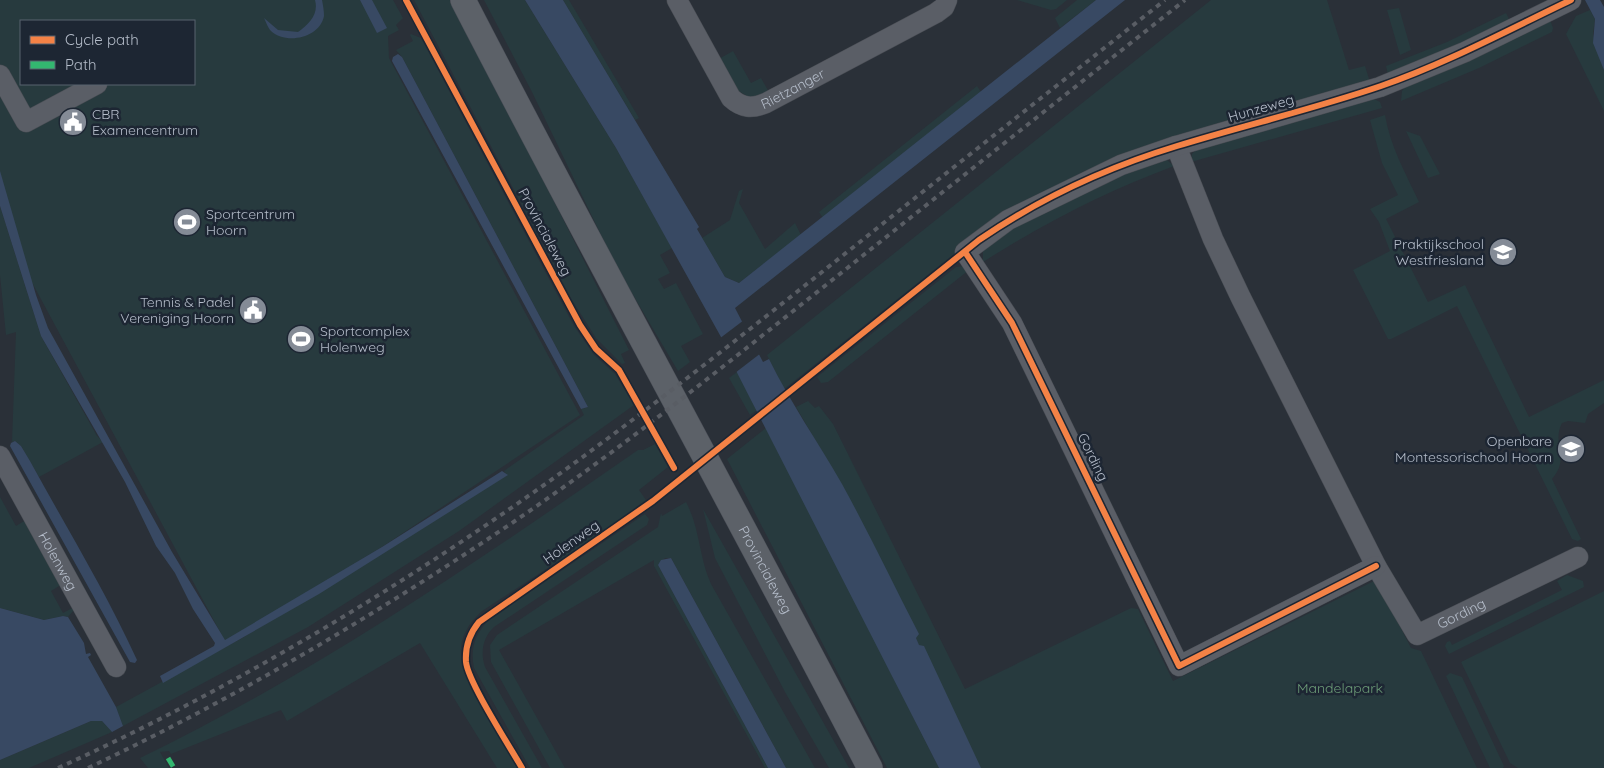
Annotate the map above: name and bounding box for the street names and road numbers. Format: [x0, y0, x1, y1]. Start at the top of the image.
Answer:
street label: Rietzanger [758, 64, 828, 113]
street label: Hunzeweg [1226, 90, 1296, 126]
street label: Provincialeweg [514, 185, 576, 279]
street label: Gording [1074, 430, 1112, 484]
street label: Holenweg [539, 516, 603, 568]
street label: Provincialeweg [734, 523, 796, 617]
street label: Holenweg [34, 528, 81, 594]
street label: Gording [1434, 594, 1488, 633]

